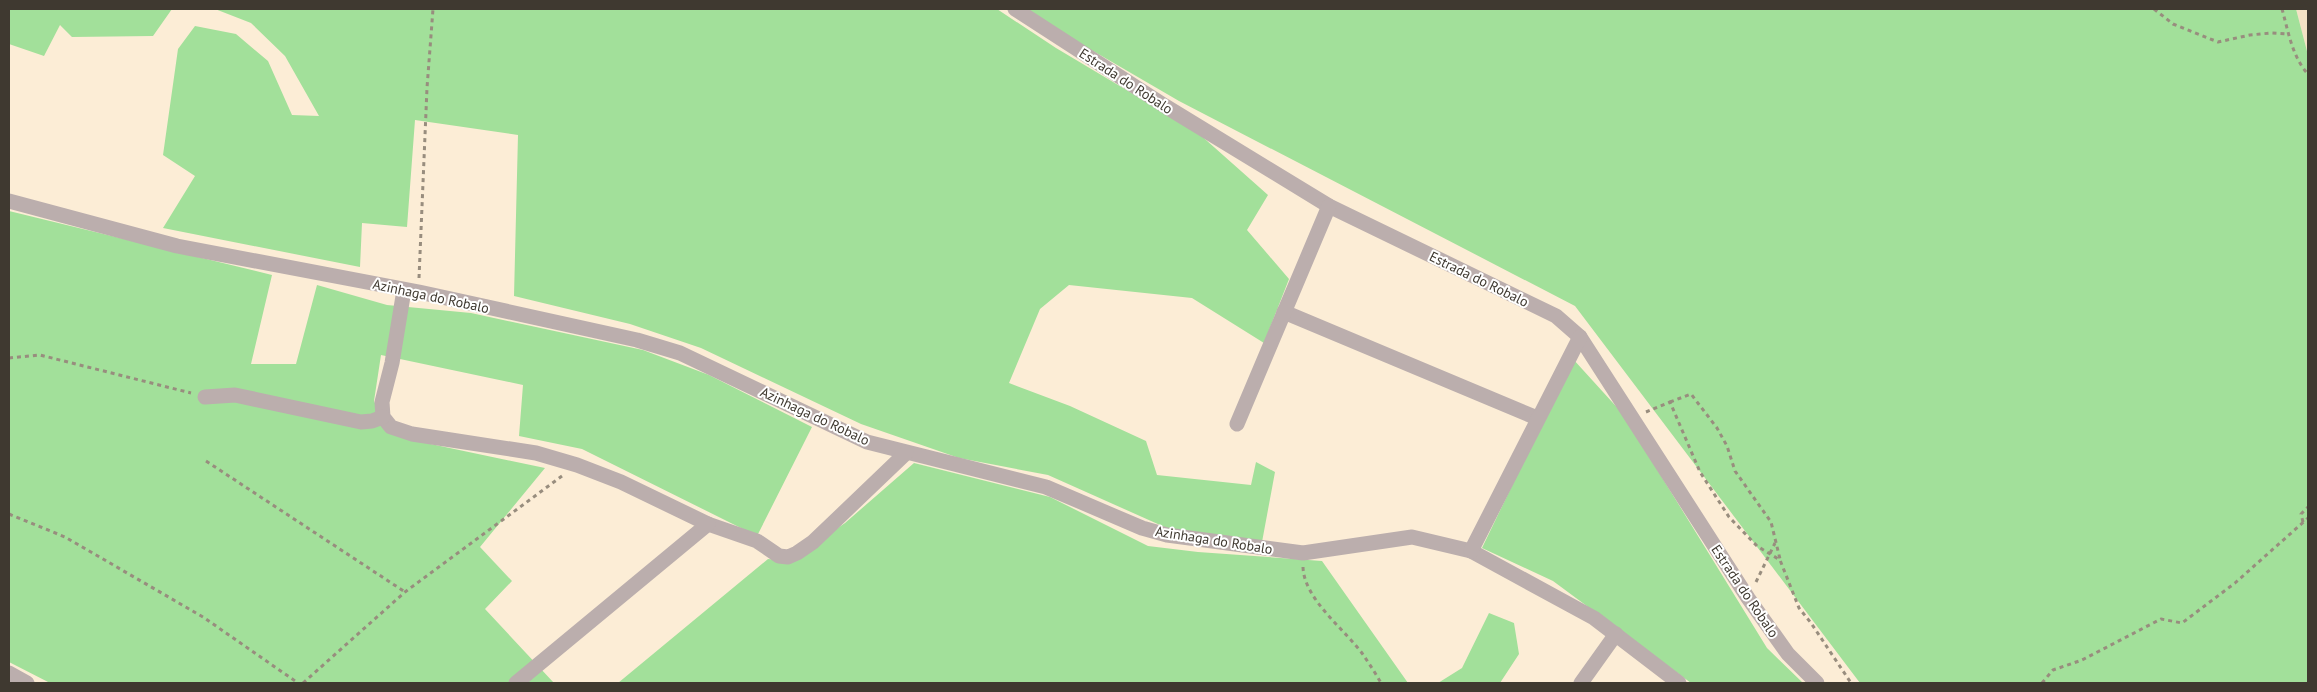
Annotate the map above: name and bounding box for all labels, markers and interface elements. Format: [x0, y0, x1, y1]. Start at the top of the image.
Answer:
street label: Estrada do Robalo [1076, 44, 1176, 118]
street label: Estrada do Robalo [1426, 247, 1532, 311]
street label: Azinhaga do Robalo [371, 275, 491, 317]
street label: Azinhaga do Robalo [758, 383, 872, 449]
street label: Azinhaga do Robalo [1154, 522, 1274, 558]
street label: Estrada do Robalo [1707, 541, 1783, 641]

